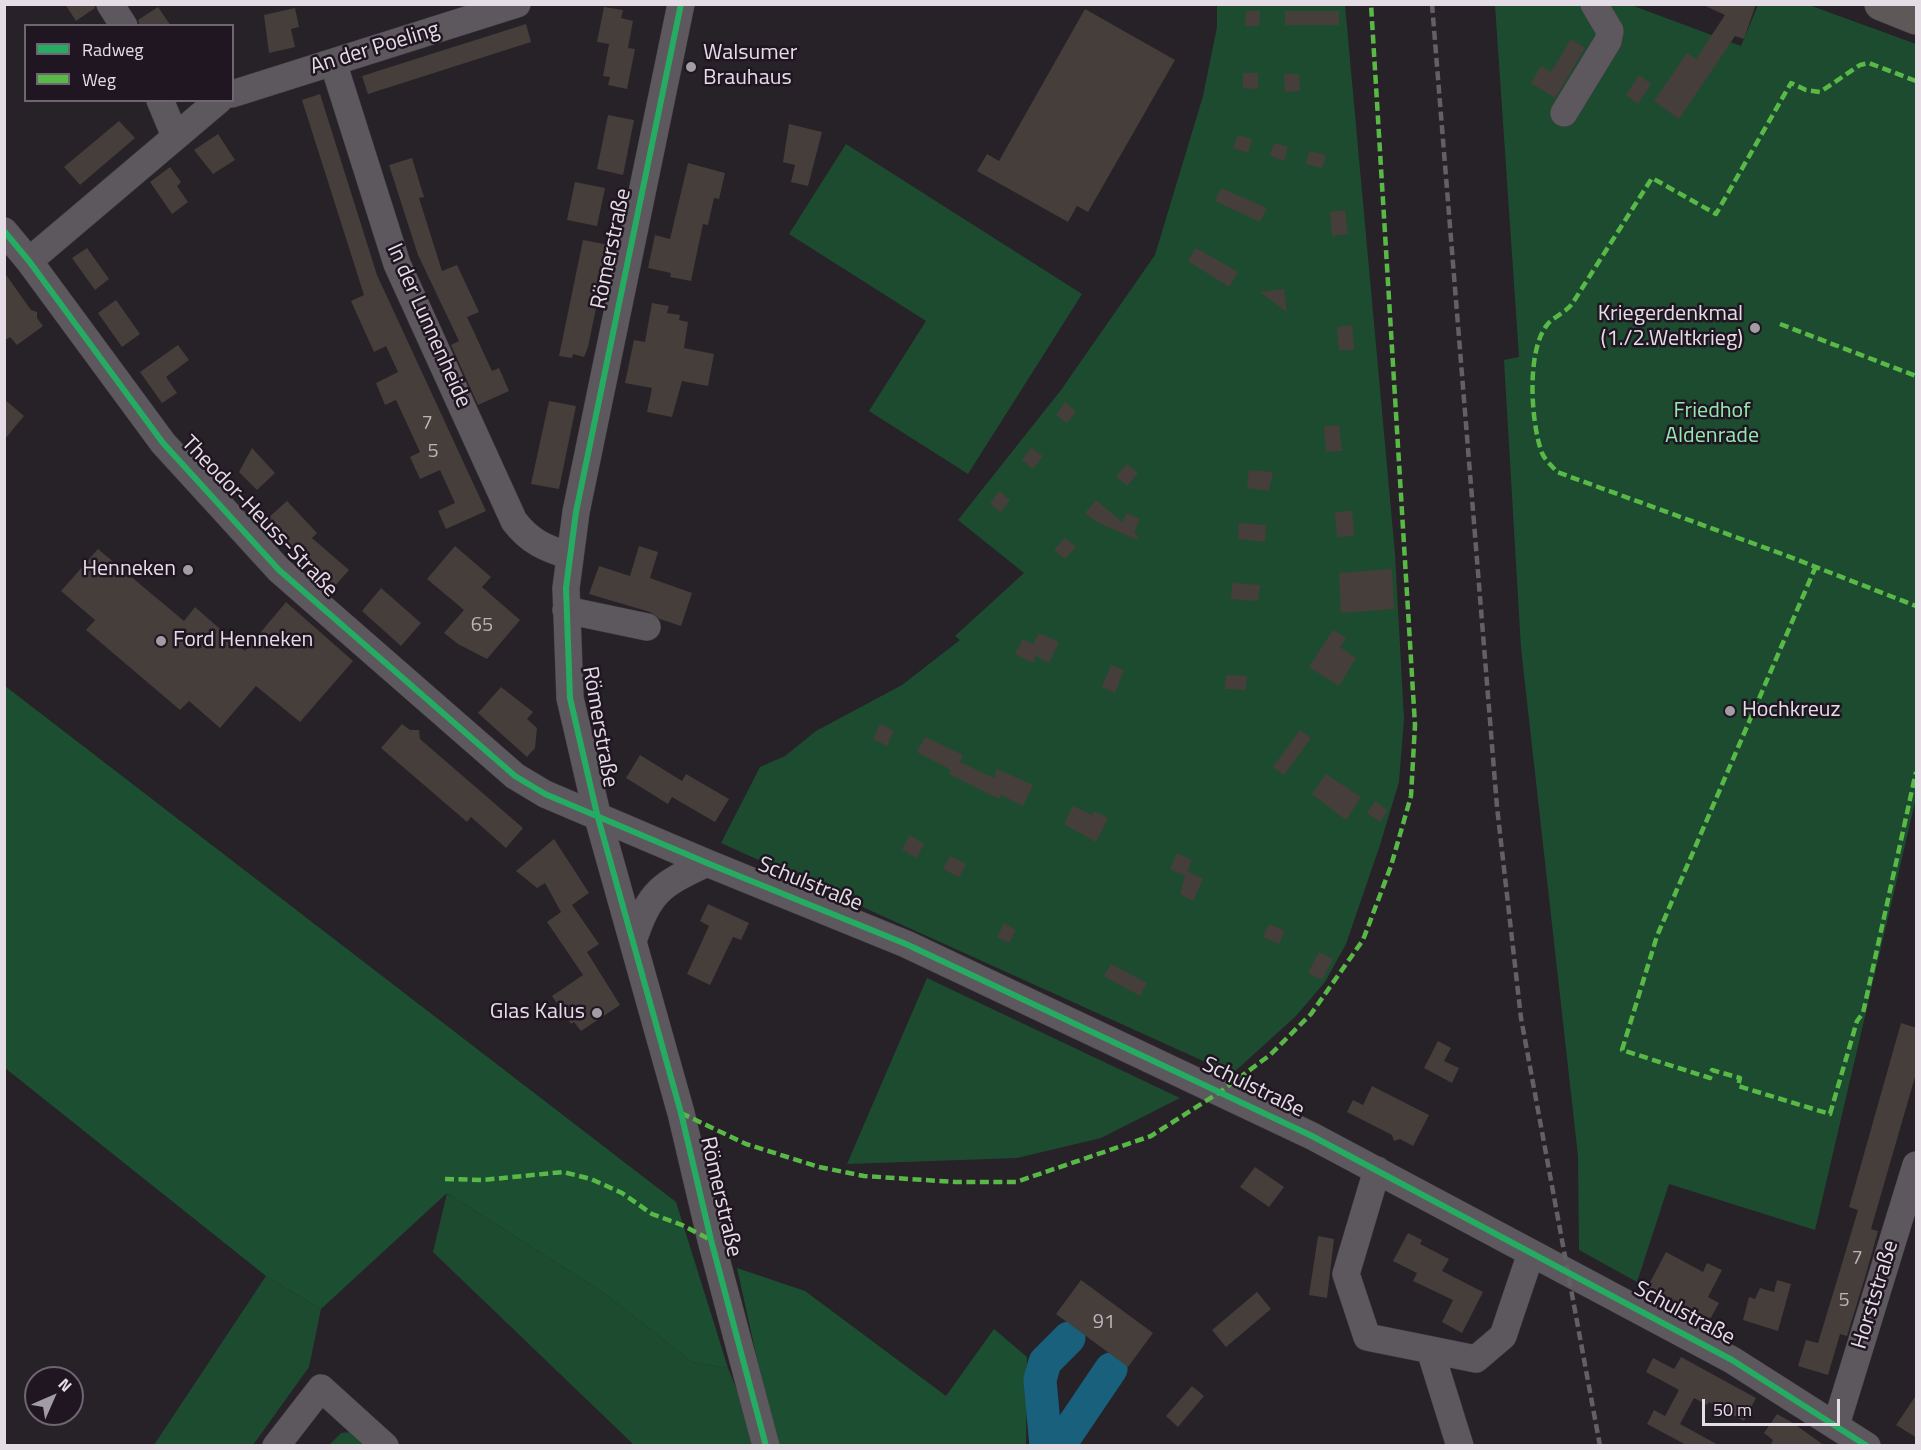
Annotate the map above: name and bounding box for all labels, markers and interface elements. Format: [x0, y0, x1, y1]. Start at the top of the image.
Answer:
street label: An der Poeling [307, 17, 443, 81]
legend [24, 24, 234, 102]
text: Radweg [82, 36, 144, 63]
place label: Walsumer Brauhaus [703, 41, 797, 92]
marker: Walsumer Brauhaus [684, 60, 698, 74]
text: Weg [82, 66, 116, 93]
street label: Römerstraße [586, 186, 638, 312]
street label: In der Lunnenheide [380, 240, 476, 412]
place label: Kriegerdenkmal (1./2.Weltkrieg) [1598, 302, 1743, 354]
marker: Kriegerdenkmal (1./2.Weltkrieg) [1748, 321, 1762, 335]
park label: Friedhof Aldenrade [1665, 399, 1759, 451]
house number: 7 [421, 412, 433, 436]
street label: Theodor-Heuss-Straße [175, 431, 343, 603]
house number: 5 [427, 440, 439, 464]
place label: Henneken [82, 557, 176, 583]
marker: Henneken [181, 563, 195, 577]
house number: 65 [471, 614, 493, 638]
place label: Ford Henneken [173, 628, 313, 654]
marker: Ford Henneken [154, 634, 168, 648]
street label: Römerstraße [575, 664, 623, 790]
place label: Hochkreuz [1742, 698, 1840, 724]
marker: Hochkreuz [1723, 704, 1737, 718]
street label: Schulstraße [754, 852, 866, 918]
place label: Glas Kalus [490, 1000, 585, 1026]
marker: Glas Kalus [590, 1006, 604, 1020]
street label: Schulstraße [1198, 1052, 1308, 1124]
street label: Römerstraße [693, 1134, 747, 1260]
street label: Horststraße [1847, 1237, 1905, 1353]
house number: 7 [1851, 1247, 1863, 1271]
street label: Schulstraße [1629, 1276, 1739, 1352]
house number: 5 [1838, 1289, 1850, 1313]
house number: 91 [1093, 1311, 1115, 1335]
north arrow [24, 1366, 84, 1426]
text: N [53, 1372, 78, 1397]
scale bar [1705, 1387, 1843, 1425]
text: 50 m [1713, 1396, 1752, 1423]

